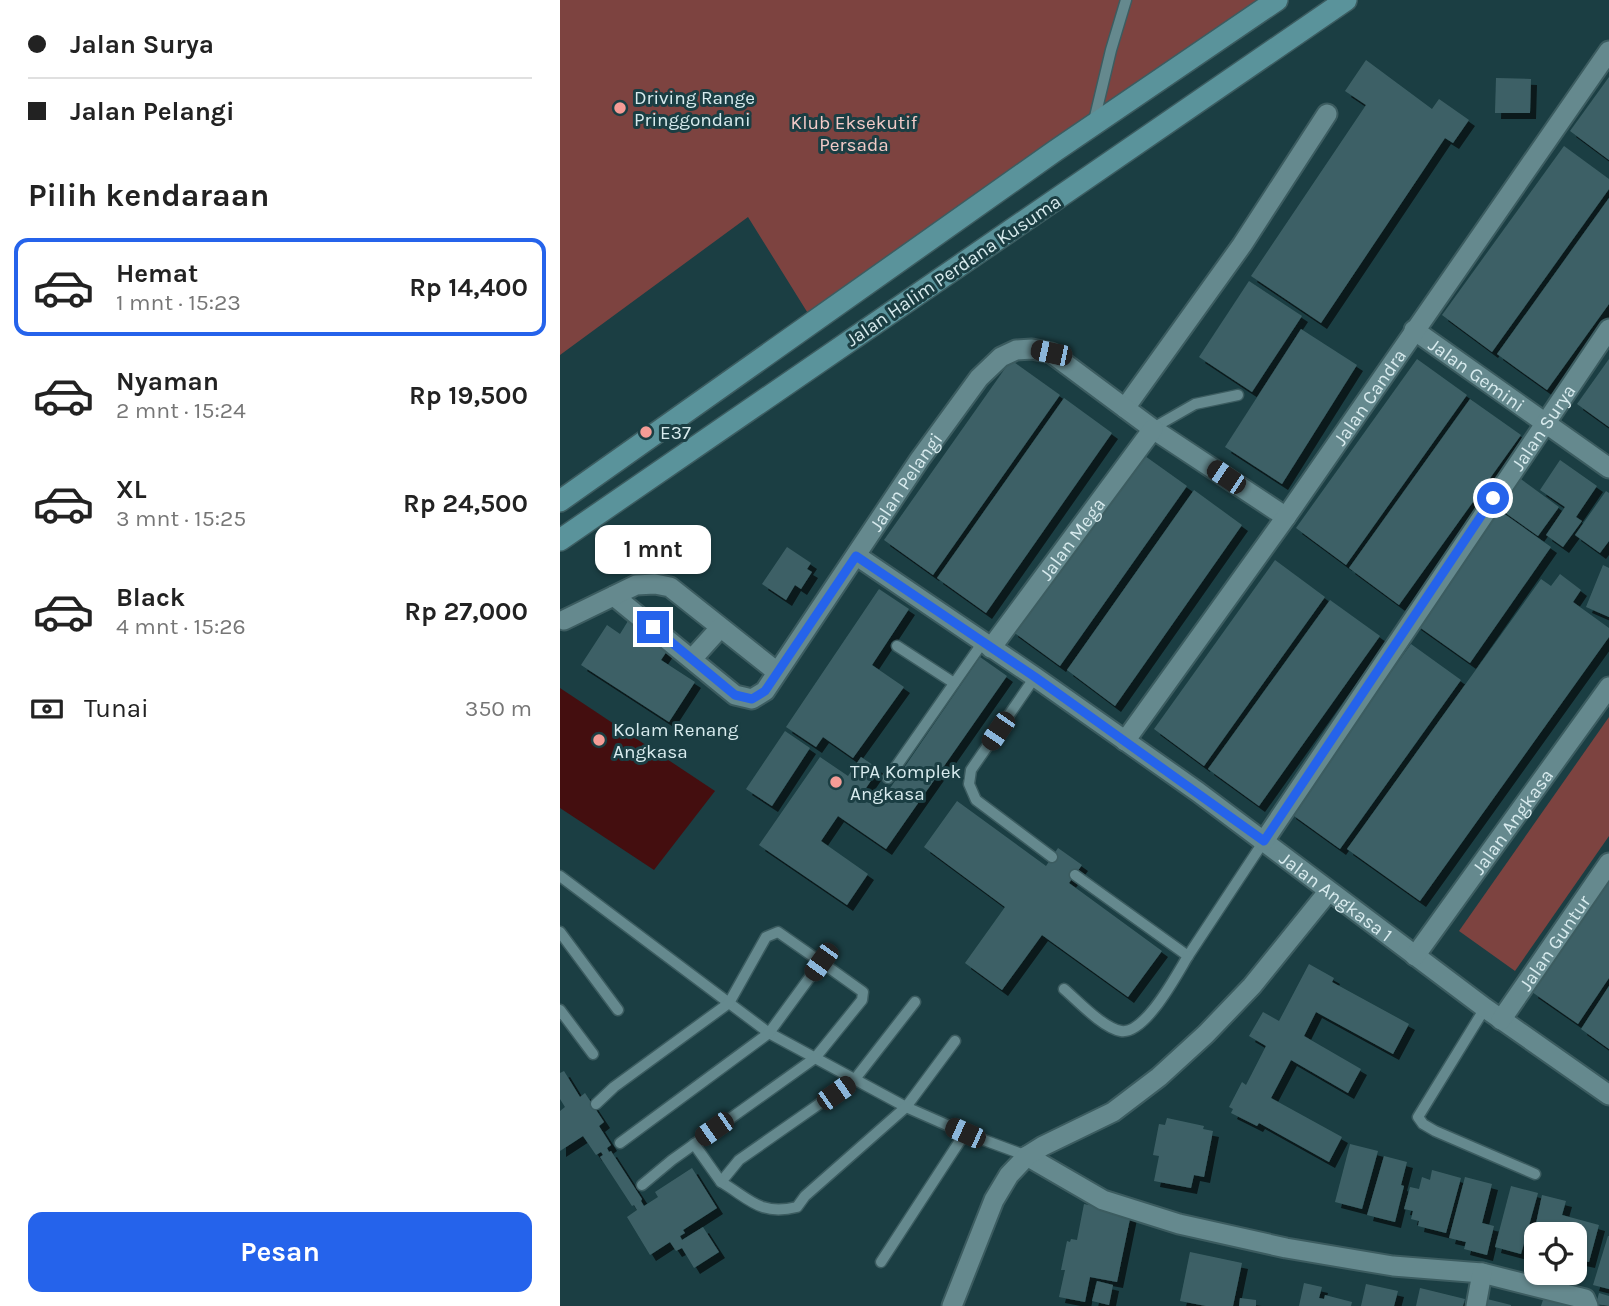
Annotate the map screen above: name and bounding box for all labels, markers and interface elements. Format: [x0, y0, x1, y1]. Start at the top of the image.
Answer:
text: Jalan Surya [70, 29, 214, 60]
place label: Driving Range Pringgondani [634, 87, 755, 131]
text: Jalan Pelangi [70, 96, 235, 127]
marker: Driving Range Pringgondani [612, 100, 628, 116]
park label: Klub Eksekutif Persada [791, 112, 918, 156]
text: Pilih kendaraan [28, 177, 269, 214]
street label: Jalan Halim Perdana Kusuma [842, 191, 1065, 351]
icon: car [32, 256, 95, 319]
text: Hemat [116, 258, 198, 289]
text: Rp 14,400 [409, 272, 528, 303]
text: 1 mnt · 15:23 [116, 289, 241, 316]
street label: Jalan Gemini [1424, 334, 1529, 417]
car [1029, 338, 1074, 368]
street label: Jalan Candra [1329, 345, 1411, 450]
icon: car [32, 364, 95, 427]
text: Nyaman [116, 366, 219, 397]
text: Rp 19,500 [409, 380, 528, 411]
street label: Jalan Surya [1507, 380, 1580, 475]
text: 2 mnt · 15:24 [116, 397, 246, 424]
place label: E37 [660, 422, 691, 444]
marker: E37 [638, 424, 654, 440]
street label: Jalan Pelangi [865, 429, 947, 536]
car [1203, 457, 1250, 497]
icon: car [32, 472, 95, 535]
text: XL [116, 474, 147, 505]
route start [1477, 482, 1509, 514]
text: Rp 24,500 [403, 488, 528, 519]
street label: Jalan Mega [1035, 494, 1110, 585]
text: 3 mnt · 15:25 [116, 505, 246, 532]
callout: 1 mnt [595, 526, 711, 574]
text: 1 mnt [623, 536, 683, 563]
icon: car [32, 580, 95, 643]
text: Black [116, 582, 185, 613]
text: Rp 27,000 [404, 596, 528, 627]
route end [637, 611, 669, 643]
text: 4 mnt · 15:26 [116, 613, 246, 640]
icon: cash [28, 690, 66, 728]
text: Tunai [84, 693, 149, 724]
text: 350 m [465, 695, 532, 722]
car [978, 708, 1019, 754]
place label: Kolam Renang Angkasa [613, 719, 739, 763]
marker: Kolam Renang Angkasa [591, 732, 607, 748]
place label: TPA Komplek Angkasa [850, 761, 962, 805]
street label: Jalan Angkasa [1468, 765, 1558, 879]
marker: TPA Komplek Angkasa [828, 774, 844, 790]
street label: Jalan Angkasa 1 [1275, 847, 1397, 947]
street label: Jalan Guntur [1515, 891, 1596, 995]
car [801, 939, 842, 985]
car [813, 1072, 860, 1114]
car [691, 1108, 738, 1150]
car [942, 1115, 989, 1151]
button: Pesan [28, 1212, 532, 1292]
map controls [1524, 1222, 1587, 1285]
button: locate [1524, 1222, 1587, 1285]

